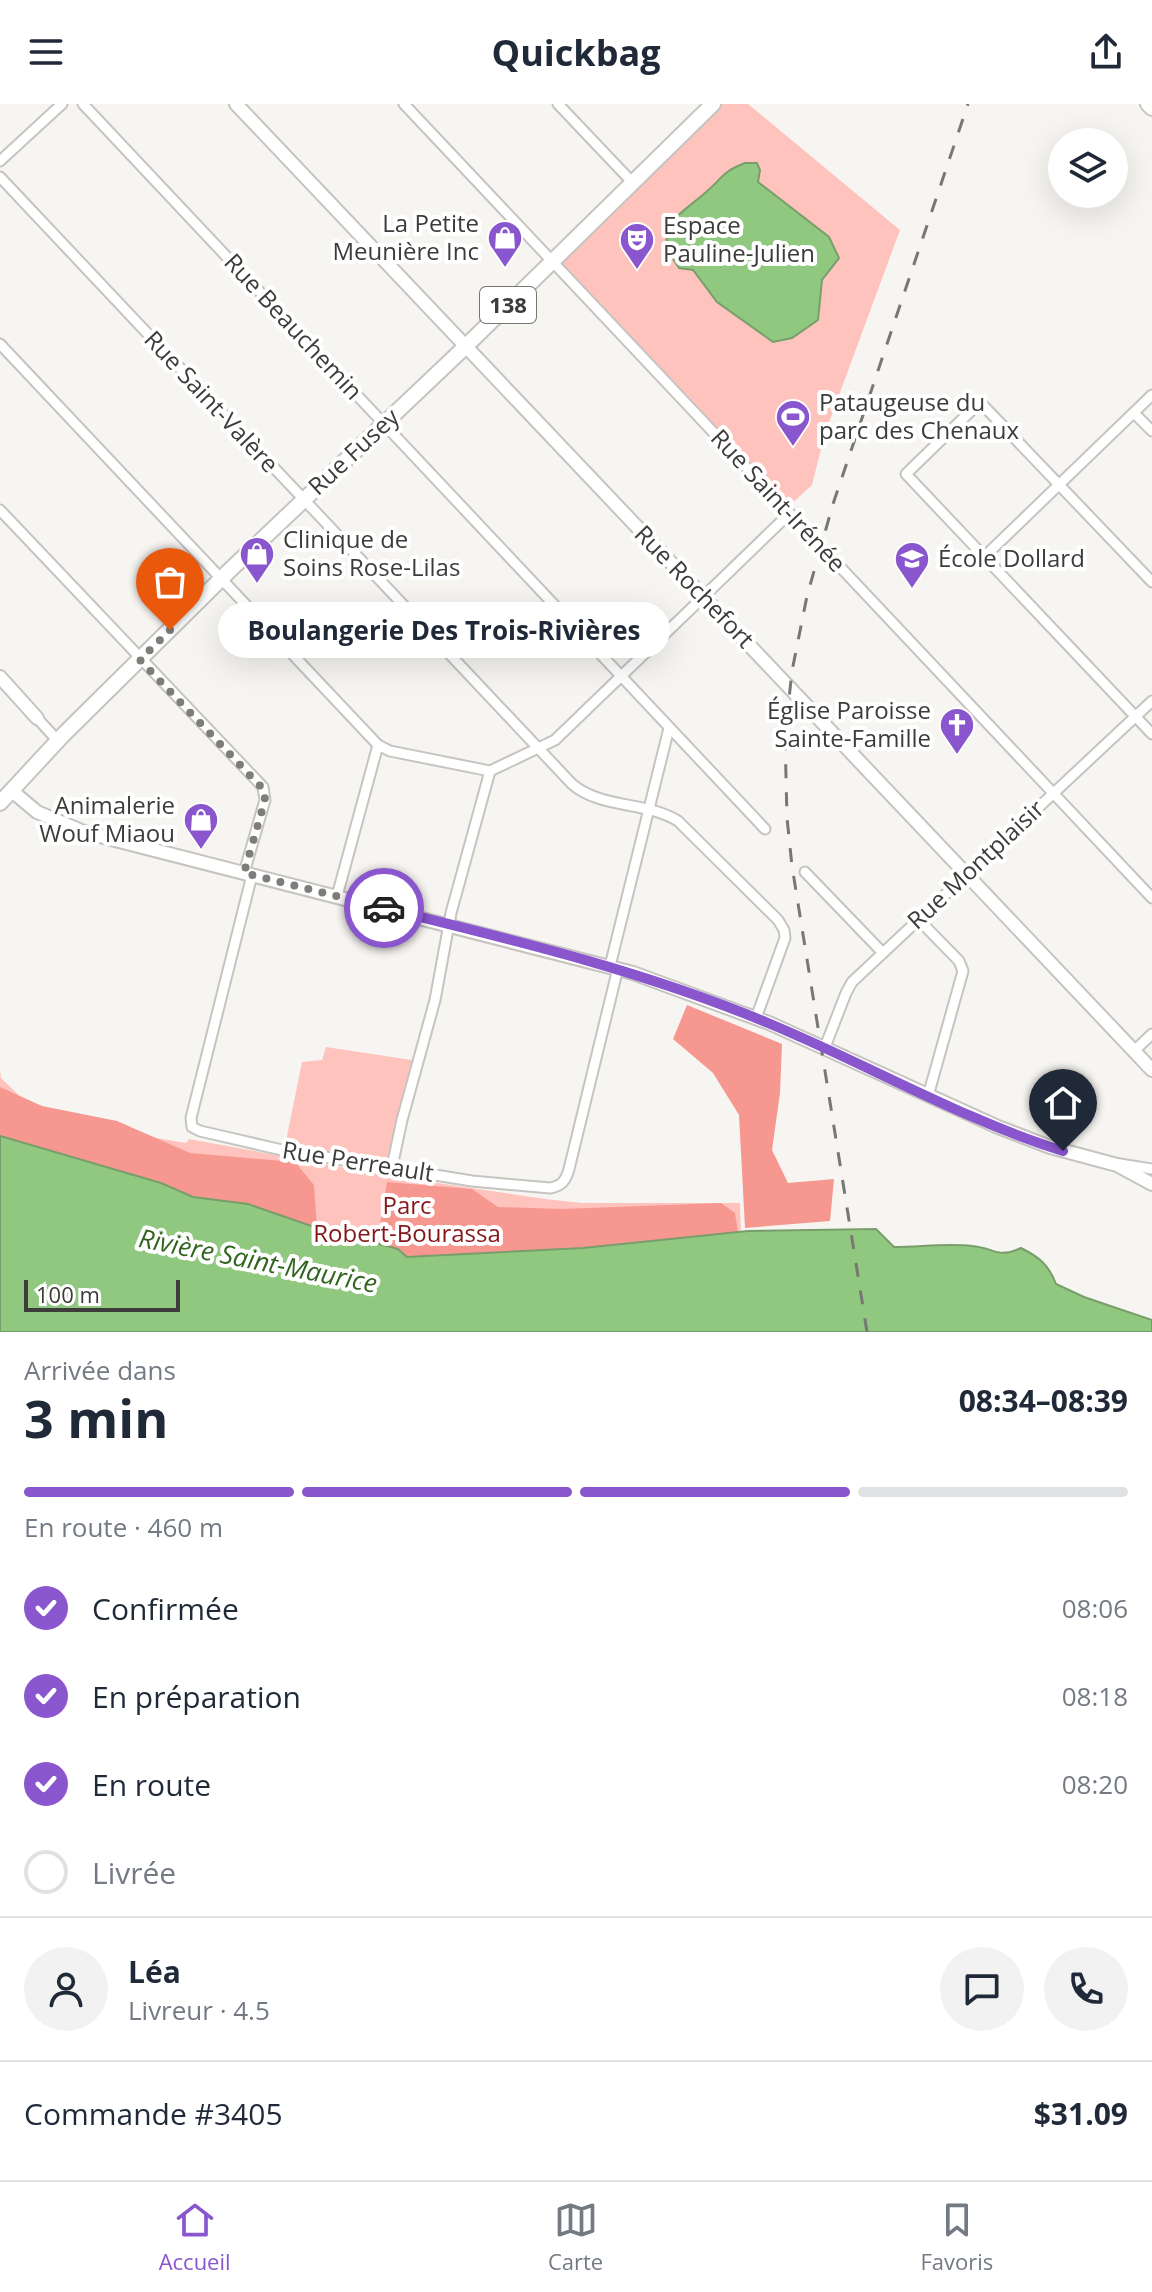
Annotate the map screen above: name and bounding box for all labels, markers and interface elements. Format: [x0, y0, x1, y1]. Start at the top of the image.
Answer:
text: Quickbag [492, 28, 661, 77]
icon: menu [24, 30, 68, 74]
icon: share [1084, 30, 1128, 74]
map controls [1048, 128, 1128, 208]
button: layers [1048, 128, 1128, 208]
place label: La Petite Meunière Inc [333, 206, 479, 267]
place label: Espace Pauline-Julien [663, 208, 815, 269]
shop icon: La Petite Meunière Inc [486, 219, 524, 269]
theatre icon: Espace Pauline-Julien [618, 221, 656, 271]
street label: Rue Beauchemin [218, 246, 371, 406]
road number: 138 [480, 287, 536, 323]
street label: Rue Saint-Valère [138, 323, 287, 479]
place label: Pataugeuse du parc des Chenaux [819, 385, 1019, 446]
sports icon: Pataugeuse du parc des Chenaux [774, 398, 812, 448]
street label: Rue Fusey [300, 400, 406, 502]
street label: Rue Saint-Irénée [704, 421, 854, 579]
street label: Rue Rochefort [628, 517, 762, 655]
place label: Clinique de Soins Rose-Lilas [283, 522, 460, 583]
shop icon: Clinique de Soins Rose-Lilas [238, 535, 276, 585]
school or university icon: École Dollard [893, 540, 931, 590]
place label: École Dollard [938, 541, 1085, 574]
pin [136, 548, 204, 630]
icon: bag [148, 560, 192, 604]
callout: Boulangerie Des Trois-Rivières [218, 602, 670, 658]
text: Boulangerie Des Trois-Rivières [247, 612, 641, 648]
place label: Église Paroisse Sainte-Famille [767, 693, 931, 754]
church icon: Église Paroisse Sainte-Famille [938, 706, 976, 756]
place label: Animalerie Wouf Miaou [39, 788, 175, 849]
street label: Rue Montplaisir [899, 792, 1051, 936]
shop icon: Animalerie Wouf Miaou [182, 801, 220, 851]
courier [344, 868, 424, 948]
icon: car [362, 886, 406, 930]
pin [1029, 1069, 1097, 1151]
icon: home [1041, 1081, 1085, 1125]
street label: Rue Perreault [280, 1132, 436, 1189]
park label: Parc Robert-Bourassa [313, 1188, 501, 1249]
water label: Rivière Saint-Maurice [136, 1219, 380, 1301]
scale bar [24, 1276, 180, 1312]
text: 100 m [36, 1279, 100, 1309]
text: Arrivée dans [24, 1352, 176, 1388]
text: 08:34–08:39 [959, 1380, 1128, 1421]
text: 3 min [24, 1382, 168, 1453]
text: En route · 460 m [24, 1509, 223, 1545]
icon: check [24, 1586, 68, 1630]
text: Confirmée [92, 1588, 239, 1629]
text: 08:06 [1062, 1590, 1128, 1626]
icon: check [24, 1674, 68, 1718]
text: En préparation [92, 1676, 301, 1717]
text: 08:18 [1062, 1678, 1128, 1714]
icon: check [24, 1762, 68, 1806]
text: En route [92, 1764, 211, 1805]
text: 08:20 [1062, 1766, 1128, 1802]
text: Livrée [92, 1852, 176, 1893]
button: person [24, 1947, 108, 2031]
button: chat [940, 1947, 1024, 2031]
button: phone [1044, 1947, 1128, 2031]
text: Léa [128, 1951, 181, 1992]
text: Livreur · 4.5 [128, 1992, 270, 2028]
text: Commande #3405 [24, 2093, 283, 2134]
text: $31.09 [1034, 2093, 1128, 2134]
tab: Accueil [159, 2198, 231, 2276]
tab: Carte [548, 2198, 603, 2276]
tab: Favoris [920, 2198, 993, 2276]

